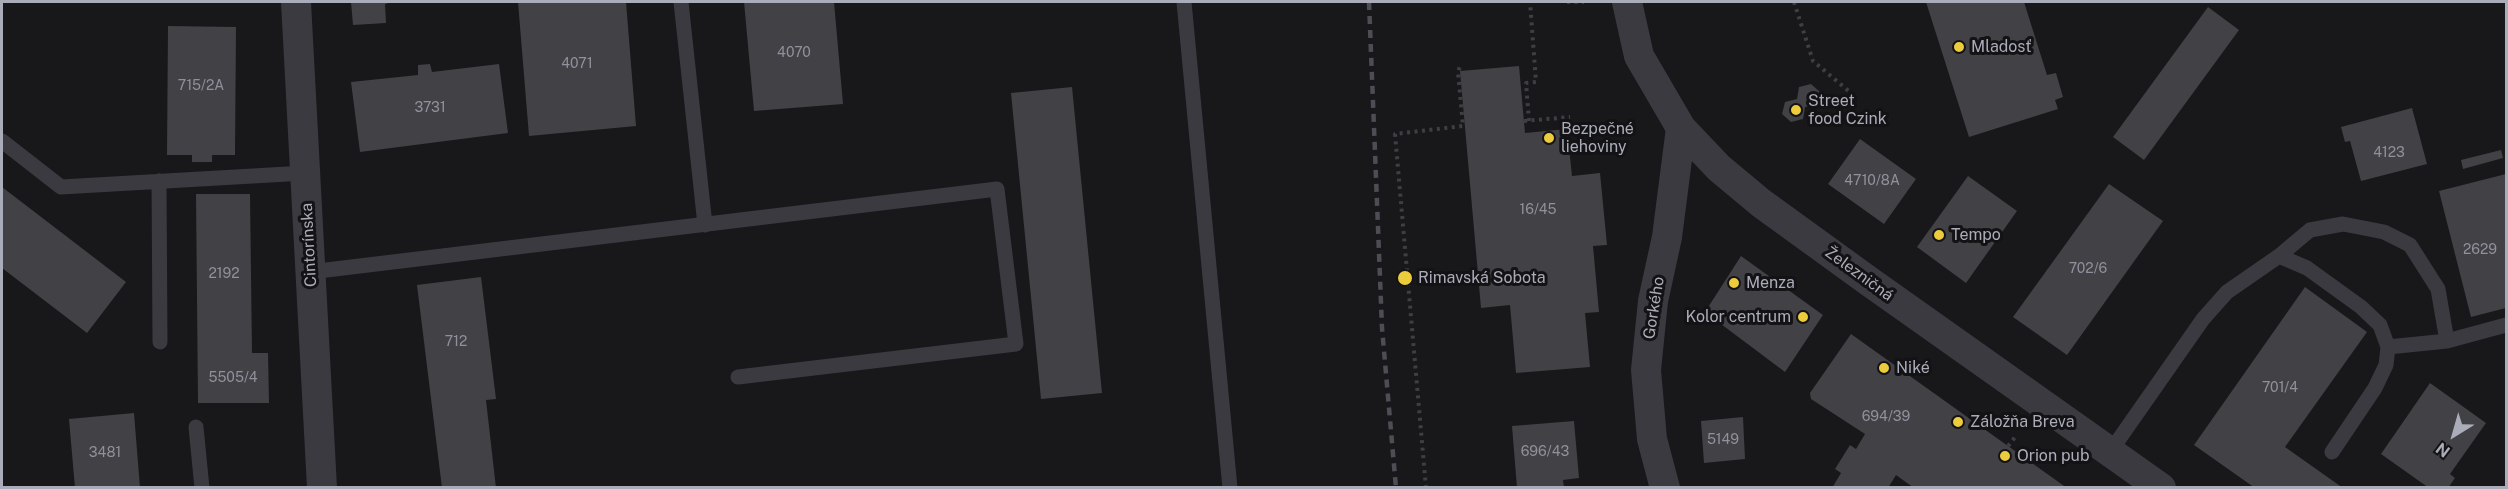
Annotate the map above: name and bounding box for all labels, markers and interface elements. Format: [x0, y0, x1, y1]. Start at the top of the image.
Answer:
place label: Mladosť [1971, 37, 2032, 57]
marker: Mladosť [1952, 40, 1966, 54]
house number: 4070 [777, 45, 811, 61]
house number: 4071 [561, 56, 593, 72]
house number: 715/2A [178, 78, 224, 94]
place label: Street food Czink [1808, 91, 1887, 129]
house number: 3731 [414, 100, 446, 116]
marker: Street food Czink [1789, 103, 1803, 117]
place label: Bezpečné liehoviny [1561, 119, 1634, 157]
marker: Bezpečné liehoviny [1542, 131, 1556, 145]
house number: 4123 [2373, 145, 2405, 161]
house number: 4710/8A [1844, 173, 1900, 189]
street label: Cintorínska [297, 202, 321, 288]
house number: 16/45 [1520, 202, 1556, 218]
place label: Tempo [1951, 225, 2001, 245]
marker: Tempo [1932, 228, 1946, 242]
house number: 2629 [2463, 242, 2497, 258]
street label: Železničná [1821, 243, 1897, 305]
house number: 702/6 [2069, 261, 2107, 277]
house number: 2192 [208, 266, 240, 282]
place label: Rimavská Sobota [1418, 268, 1546, 288]
marker: Rimavská Sobota [1396, 269, 1414, 287]
place label: Menza [1746, 273, 1795, 293]
street label: Gorkého [1640, 275, 1668, 341]
marker: Menza [1727, 276, 1741, 290]
place label: Kolor centrum [1686, 307, 1791, 327]
marker: Kolor centrum [1796, 310, 1810, 324]
house number: 712 [445, 334, 467, 350]
place label: Niké [1896, 358, 1930, 378]
marker: Niké [1877, 361, 1891, 375]
house number: 5505/4 [208, 370, 258, 386]
house number: 701/4 [2262, 380, 2298, 396]
north arrow [2424, 405, 2484, 465]
house number: 694/39 [1862, 409, 1910, 425]
place label: Záložňa Breva [1970, 412, 2075, 432]
marker: Záložňa Breva [1951, 415, 1965, 429]
house number: 5149 [1707, 432, 1739, 448]
text: N [2432, 438, 2454, 461]
house number: 696/43 [1521, 444, 1569, 460]
house number: 3481 [89, 445, 121, 461]
place label: Orion pub [2017, 446, 2089, 466]
marker: Orion pub [1998, 449, 2012, 463]

